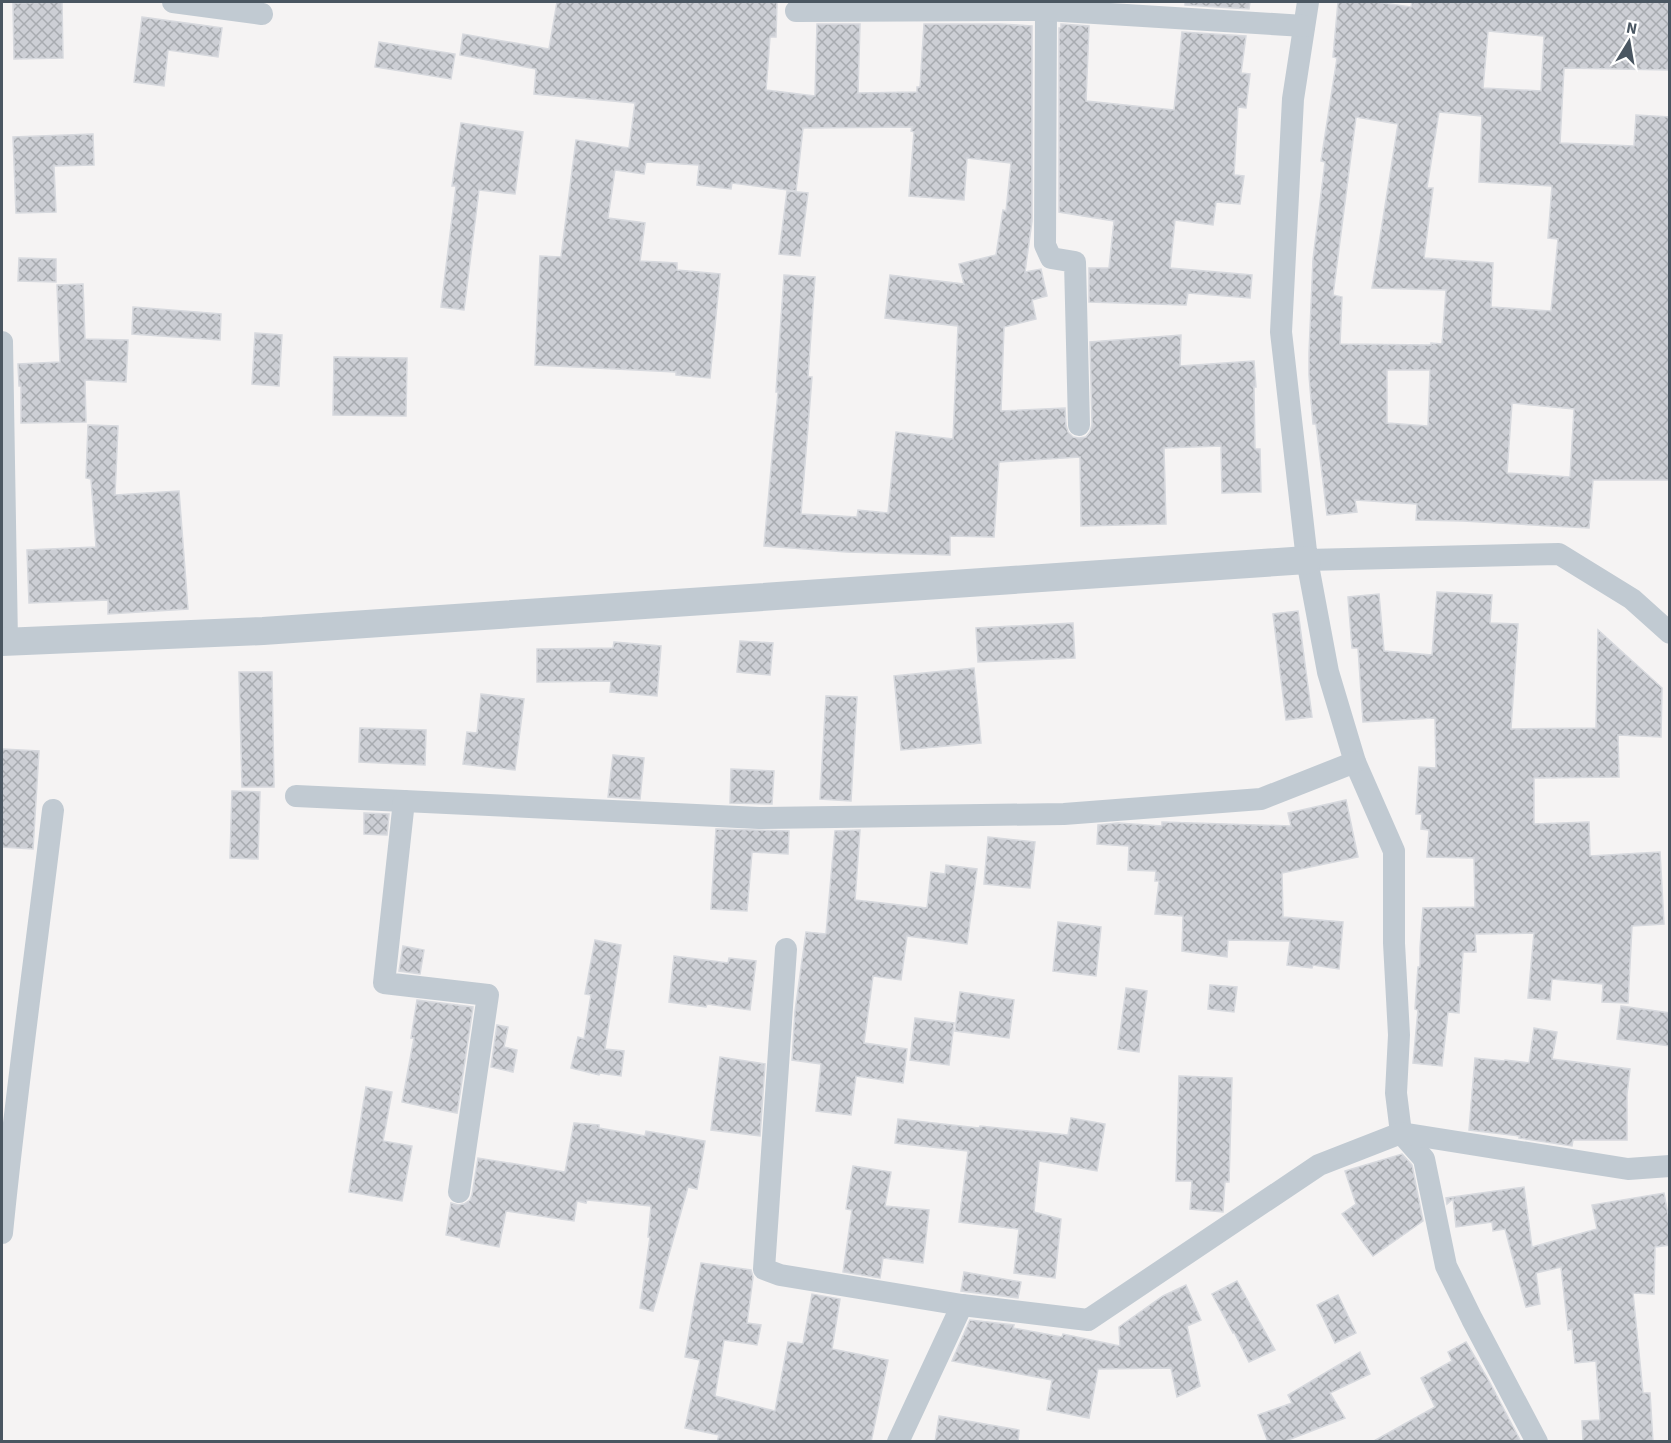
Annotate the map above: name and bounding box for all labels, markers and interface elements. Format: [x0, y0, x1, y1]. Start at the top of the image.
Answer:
north arrow [1599, 12, 1659, 72]
text: N [1624, 16, 1639, 40]

